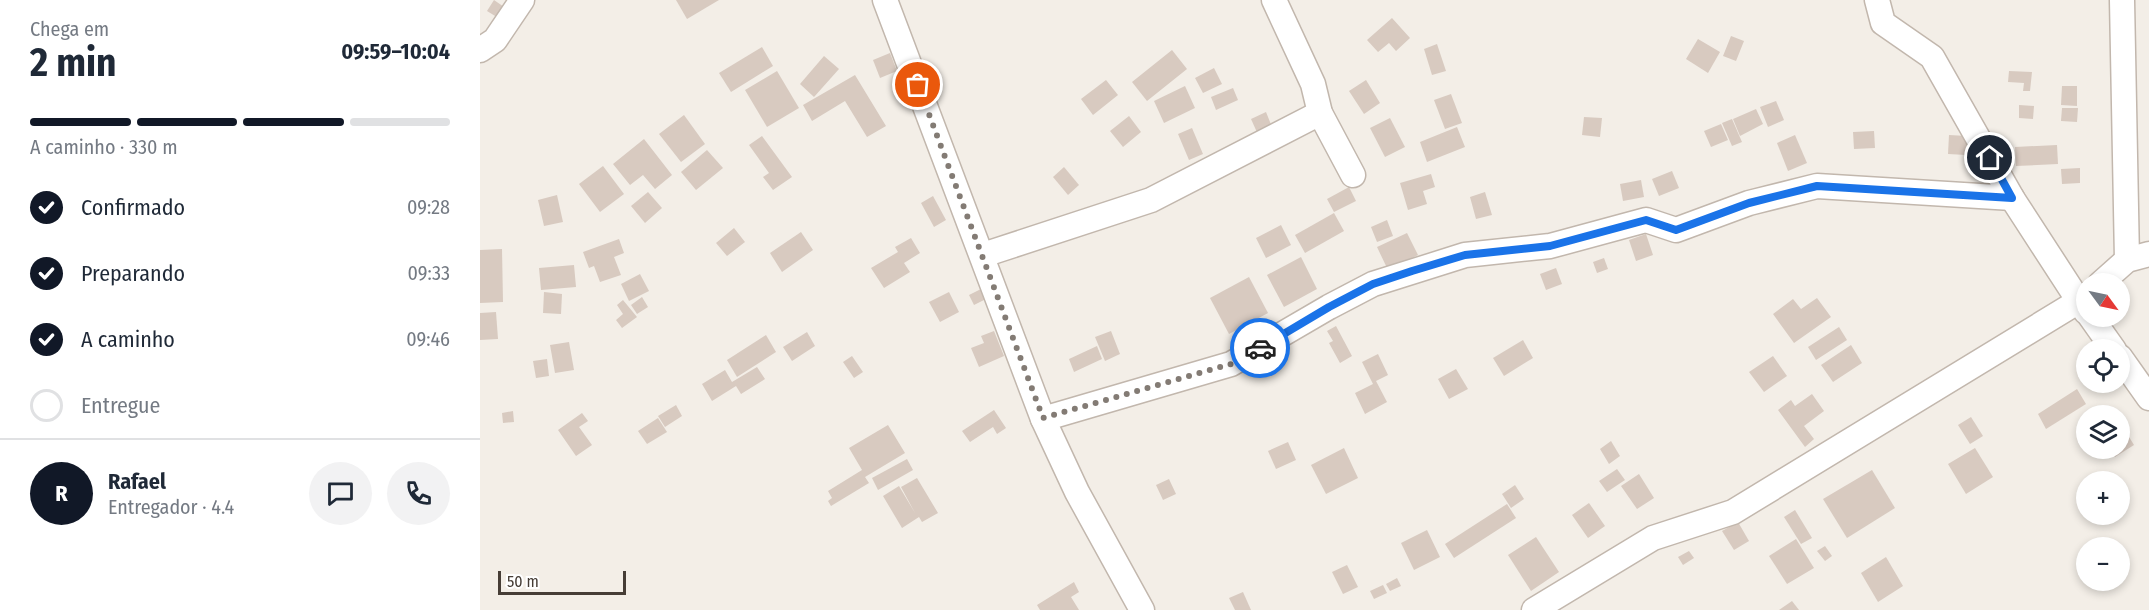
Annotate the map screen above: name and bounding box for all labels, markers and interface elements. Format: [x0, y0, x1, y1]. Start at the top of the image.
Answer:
text: Chega em [30, 17, 109, 41]
text: 09:59–10:04 [341, 38, 450, 65]
text: 2 min [30, 40, 116, 86]
pin [892, 59, 943, 110]
icon: bag [901, 68, 934, 101]
pin [1964, 132, 2015, 183]
text: A caminho · 330 m [30, 135, 178, 159]
icon: home [1973, 141, 2006, 174]
icon: check [30, 191, 63, 224]
text: Confirmado [81, 194, 185, 221]
text: 09:28 [407, 195, 450, 219]
icon: check [30, 257, 63, 290]
text: Preparando [81, 260, 185, 287]
text: 09:33 [408, 261, 450, 285]
north arrow [2076, 273, 2130, 327]
map controls [2076, 273, 2130, 591]
courier [1230, 318, 1290, 378]
icon: check [30, 323, 63, 356]
text: A caminho [81, 326, 175, 353]
text: 09:46 [406, 327, 450, 351]
icon: car [1244, 332, 1277, 365]
button: locate [2076, 339, 2130, 393]
text: Entregue [81, 392, 160, 419]
button: layers [2076, 405, 2130, 459]
button: chat [309, 462, 372, 525]
button: phone [387, 462, 450, 525]
text: Rafael [108, 468, 166, 495]
button: + [2076, 471, 2130, 525]
text: R [55, 480, 68, 507]
text: Entregador · 4.4 [108, 495, 234, 519]
button: − [2076, 537, 2130, 591]
scale bar [498, 568, 626, 596]
text: 50 m [507, 572, 539, 591]

